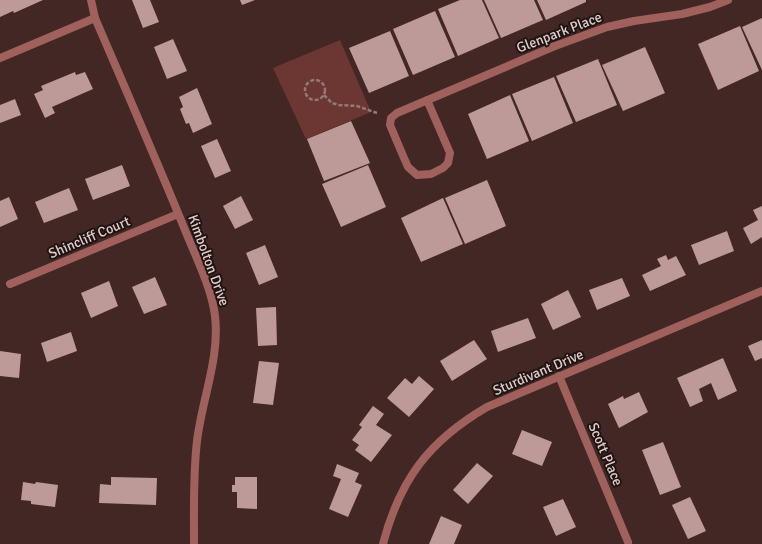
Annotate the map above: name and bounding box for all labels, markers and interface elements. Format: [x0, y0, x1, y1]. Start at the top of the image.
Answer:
street label: Glenpark Place [514, 8, 604, 57]
street label: Kimbolton Drive [184, 212, 233, 308]
street label: Shincliff Court [46, 213, 133, 262]
street label: Sturdivant Drive [490, 346, 586, 399]
street label: Scott Place [585, 420, 626, 488]

